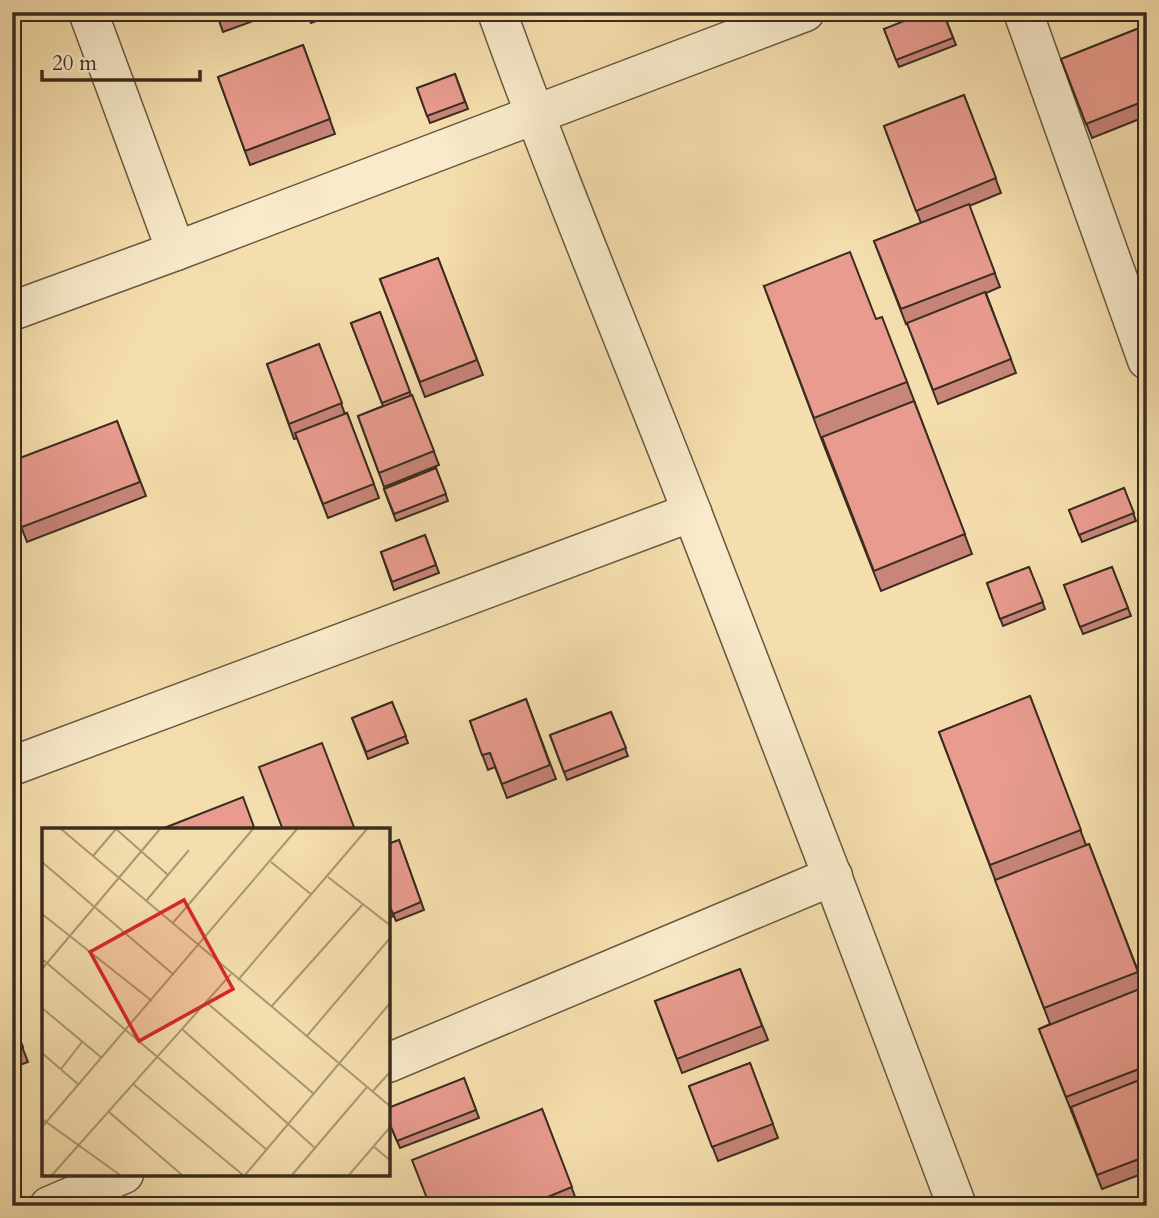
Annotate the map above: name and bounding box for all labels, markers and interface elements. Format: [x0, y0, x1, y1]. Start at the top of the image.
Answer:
scale bar [42, 38, 200, 82]
text: 20 m [52, 49, 97, 78]
inset map [42, 828, 390, 1176]

